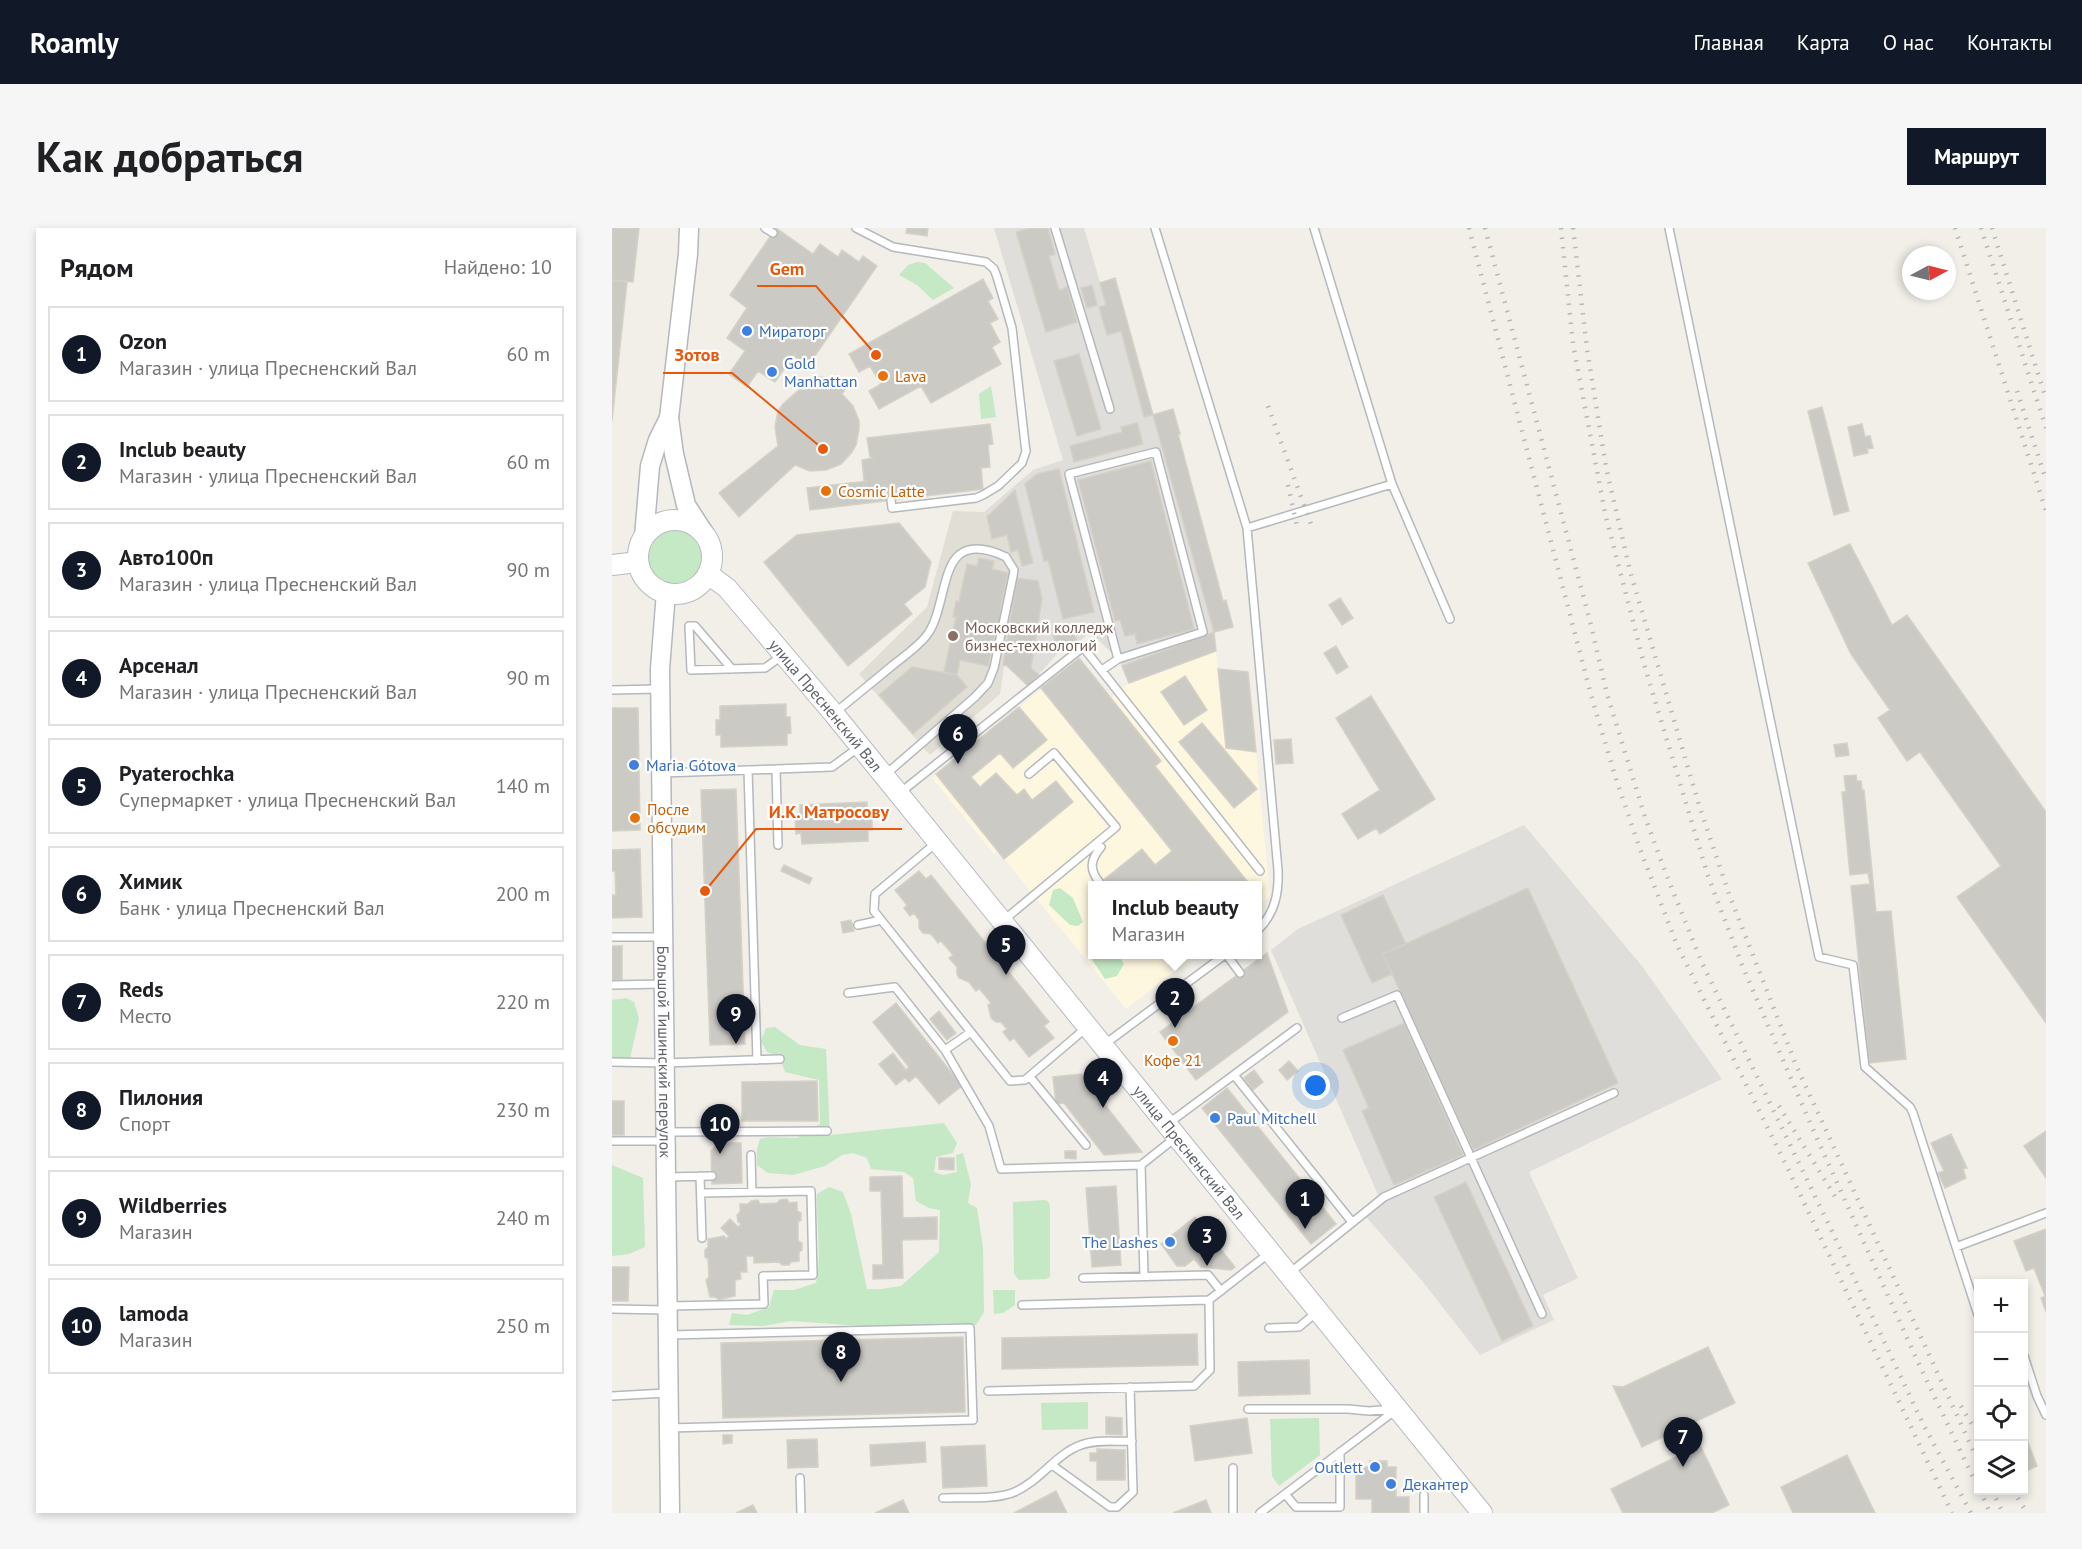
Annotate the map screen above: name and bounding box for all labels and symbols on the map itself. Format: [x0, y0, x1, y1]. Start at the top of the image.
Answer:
north arrow [1902, 246, 1956, 300]
callout: Gem [757, 250, 816, 286]
text: Gem [770, 257, 804, 280]
place label: Мираторг [759, 321, 826, 341]
marker: Мираторг [740, 324, 754, 338]
callout: Зотов [663, 337, 732, 373]
text: Зотов [674, 343, 720, 366]
place label: Gold Manhattan [784, 353, 858, 391]
marker: Gold Manhattan [765, 365, 779, 379]
place label: Lava [895, 366, 927, 386]
marker: Lava [876, 369, 890, 383]
place label: Cosmic Latte [838, 481, 925, 501]
marker: Cosmic Latte [819, 484, 833, 498]
place label: Московский колледж бизнес-технологий [965, 617, 1114, 655]
marker: Московский колледж бизнес-технологий [946, 629, 960, 643]
street label: улица Пресненский Вал [765, 635, 887, 776]
pin: 6 [938, 714, 978, 764]
place label: Maria Gótova [646, 755, 736, 775]
marker: Maria Gótova [627, 758, 641, 772]
callout: И.К. Матросову [756, 793, 902, 829]
place label: После обсудим [647, 799, 706, 837]
text: И.К. Матросову [769, 800, 890, 823]
marker: После обсудим [628, 811, 642, 825]
pin: 5 [986, 926, 1026, 975]
street label: Большой Тишинский переулок [653, 946, 676, 1158]
pin: 2 [1156, 978, 1194, 1028]
pin: 9 [716, 994, 756, 1044]
marker: Кофе 21 [1166, 1034, 1180, 1048]
place label: Кофе 21 [1144, 1050, 1202, 1070]
pin: 4 [1084, 1058, 1122, 1108]
your location [1301, 1071, 1330, 1100]
street label: улица Пресненский Вал [1129, 1081, 1250, 1223]
pin: 10 [700, 1104, 740, 1154]
place label: Paul Mitchell [1227, 1108, 1317, 1128]
marker: Paul Mitchell [1208, 1111, 1222, 1125]
pin: 1 [1286, 1180, 1324, 1229]
pin: 3 [1188, 1216, 1226, 1266]
place label: The Lashes [1082, 1232, 1158, 1252]
marker: The Lashes [1163, 1235, 1177, 1249]
pin: 8 [822, 1332, 860, 1382]
pin: 7 [1664, 1418, 1702, 1467]
place label: Outlett [1314, 1457, 1364, 1477]
marker: Outlett [1368, 1460, 1382, 1474]
place label: Декантер [1403, 1474, 1469, 1494]
marker: Декантер [1384, 1477, 1398, 1491]

